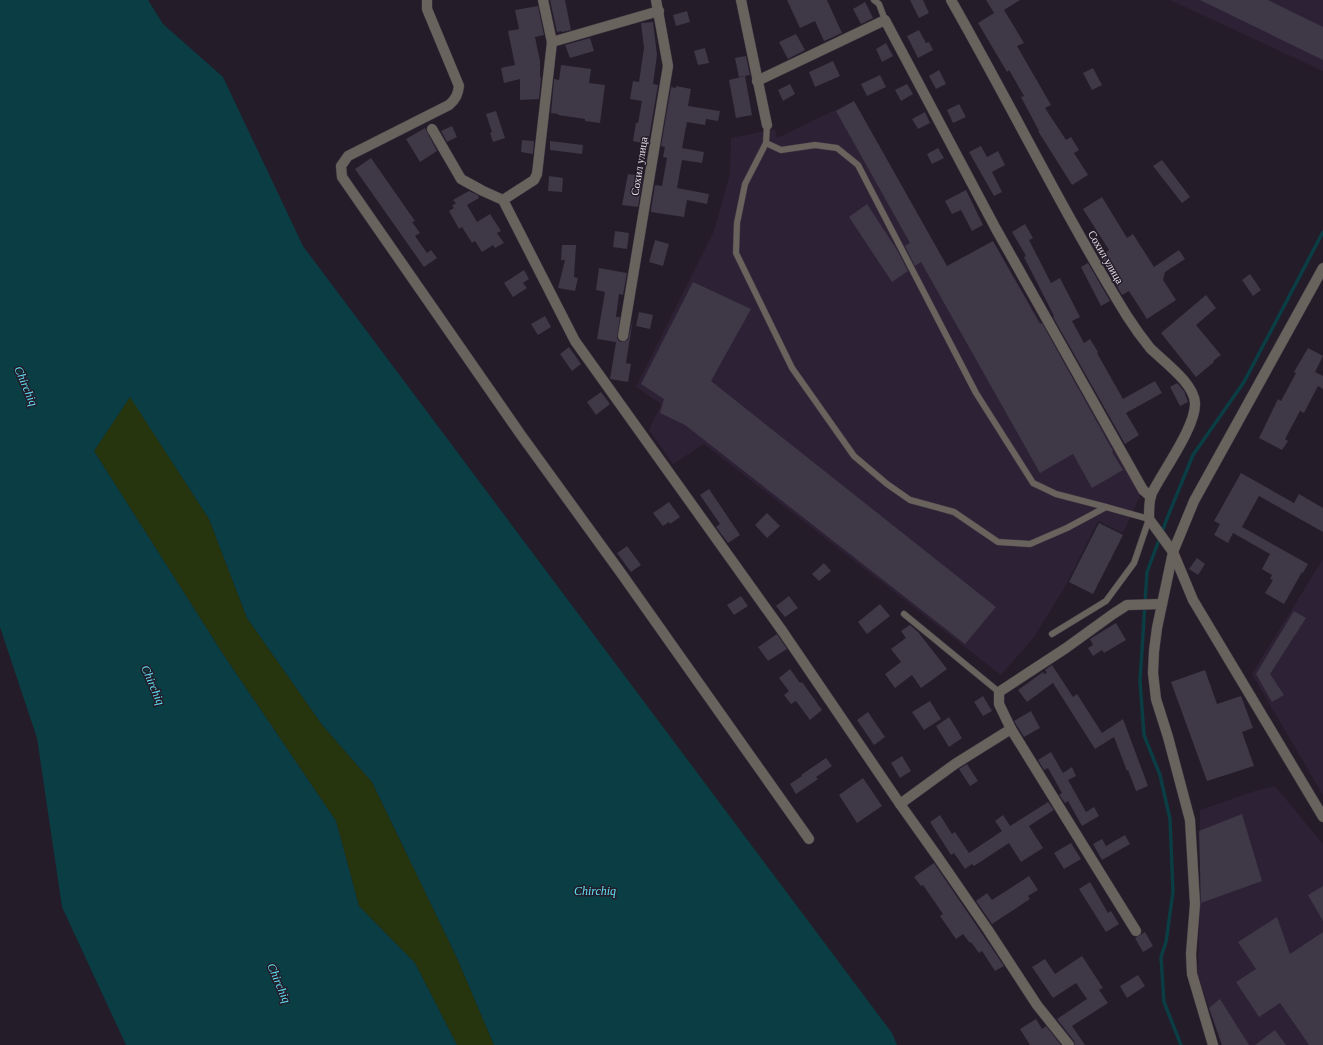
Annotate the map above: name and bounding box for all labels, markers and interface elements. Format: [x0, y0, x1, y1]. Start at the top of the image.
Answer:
street label: Сохил улица [628, 136, 650, 196]
street label: Сохил улица [1086, 228, 1126, 286]
water label: Chirchiq [11, 364, 41, 408]
water label: Chirchiq [138, 663, 168, 707]
water label: Chirchiq [574, 884, 616, 898]
water label: Chirchiq [264, 961, 294, 1005]

